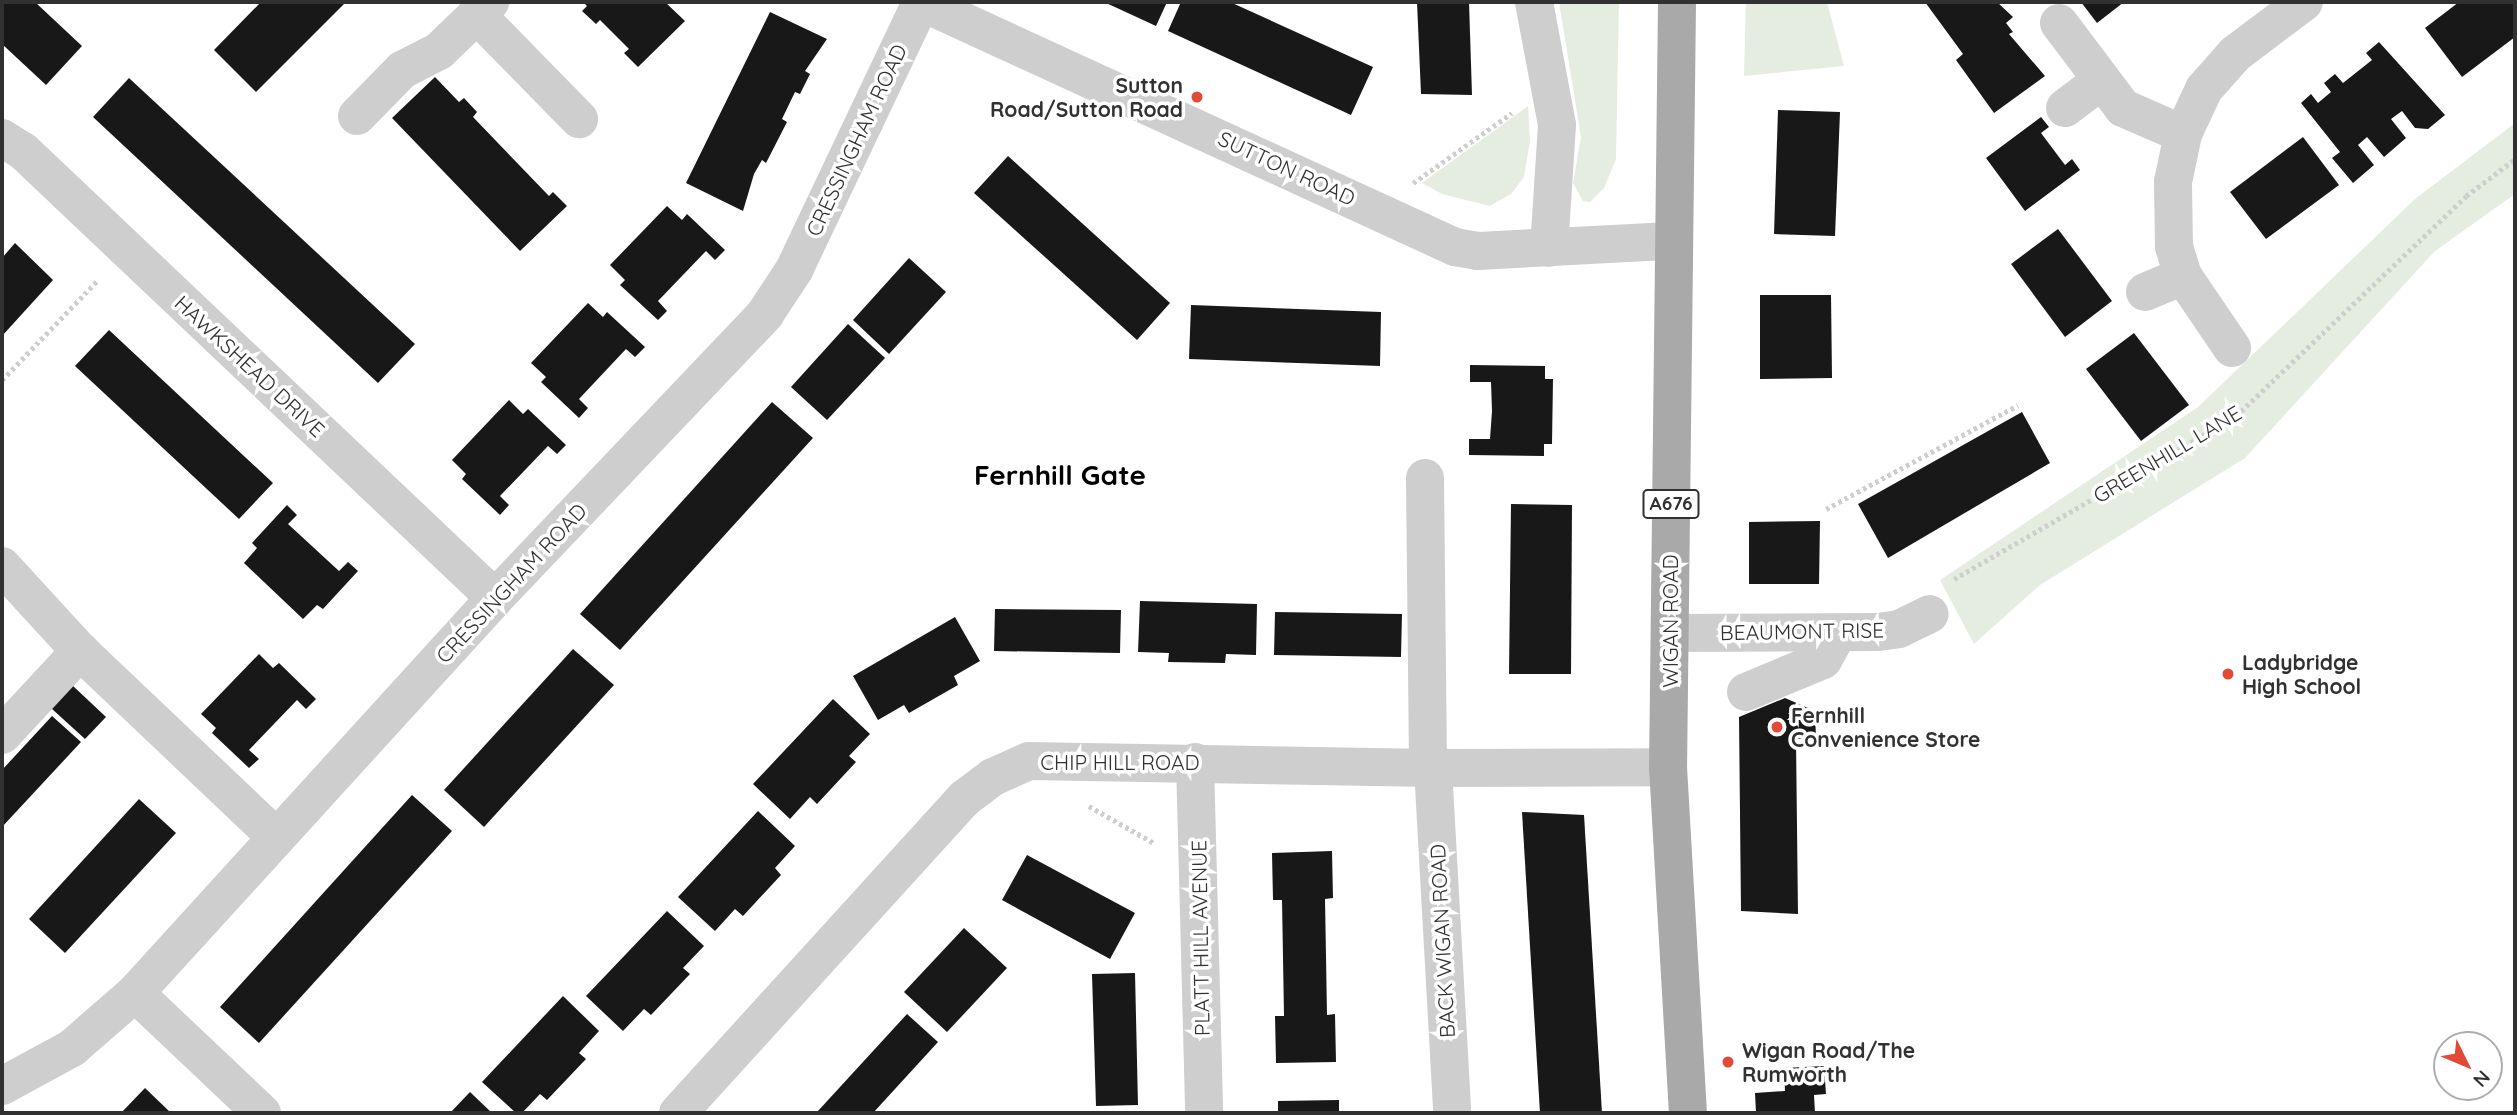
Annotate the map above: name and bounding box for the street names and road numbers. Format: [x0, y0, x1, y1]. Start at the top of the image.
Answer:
street label: CRESSINGHAM ROAD [800, 40, 912, 240]
street label: SUTTON ROAD [1215, 125, 1359, 211]
street label: HAWKSHEAD DRIVE [170, 290, 330, 442]
street label: GREENHILL LANE [2088, 400, 2246, 508]
road number: A676 [1641, 489, 1701, 520]
street label: CRESSINGHAM ROAD [431, 498, 591, 668]
street label: WIGAN ROAD [1657, 554, 1683, 688]
street label: BEAUMONT RISE [1720, 617, 1884, 645]
street label: CHIP HILL ROAD [1040, 749, 1200, 775]
street label: PLATT HILL AVENUE [1186, 840, 1214, 1036]
street label: BACK WIGAN ROAD [1424, 843, 1460, 1039]

